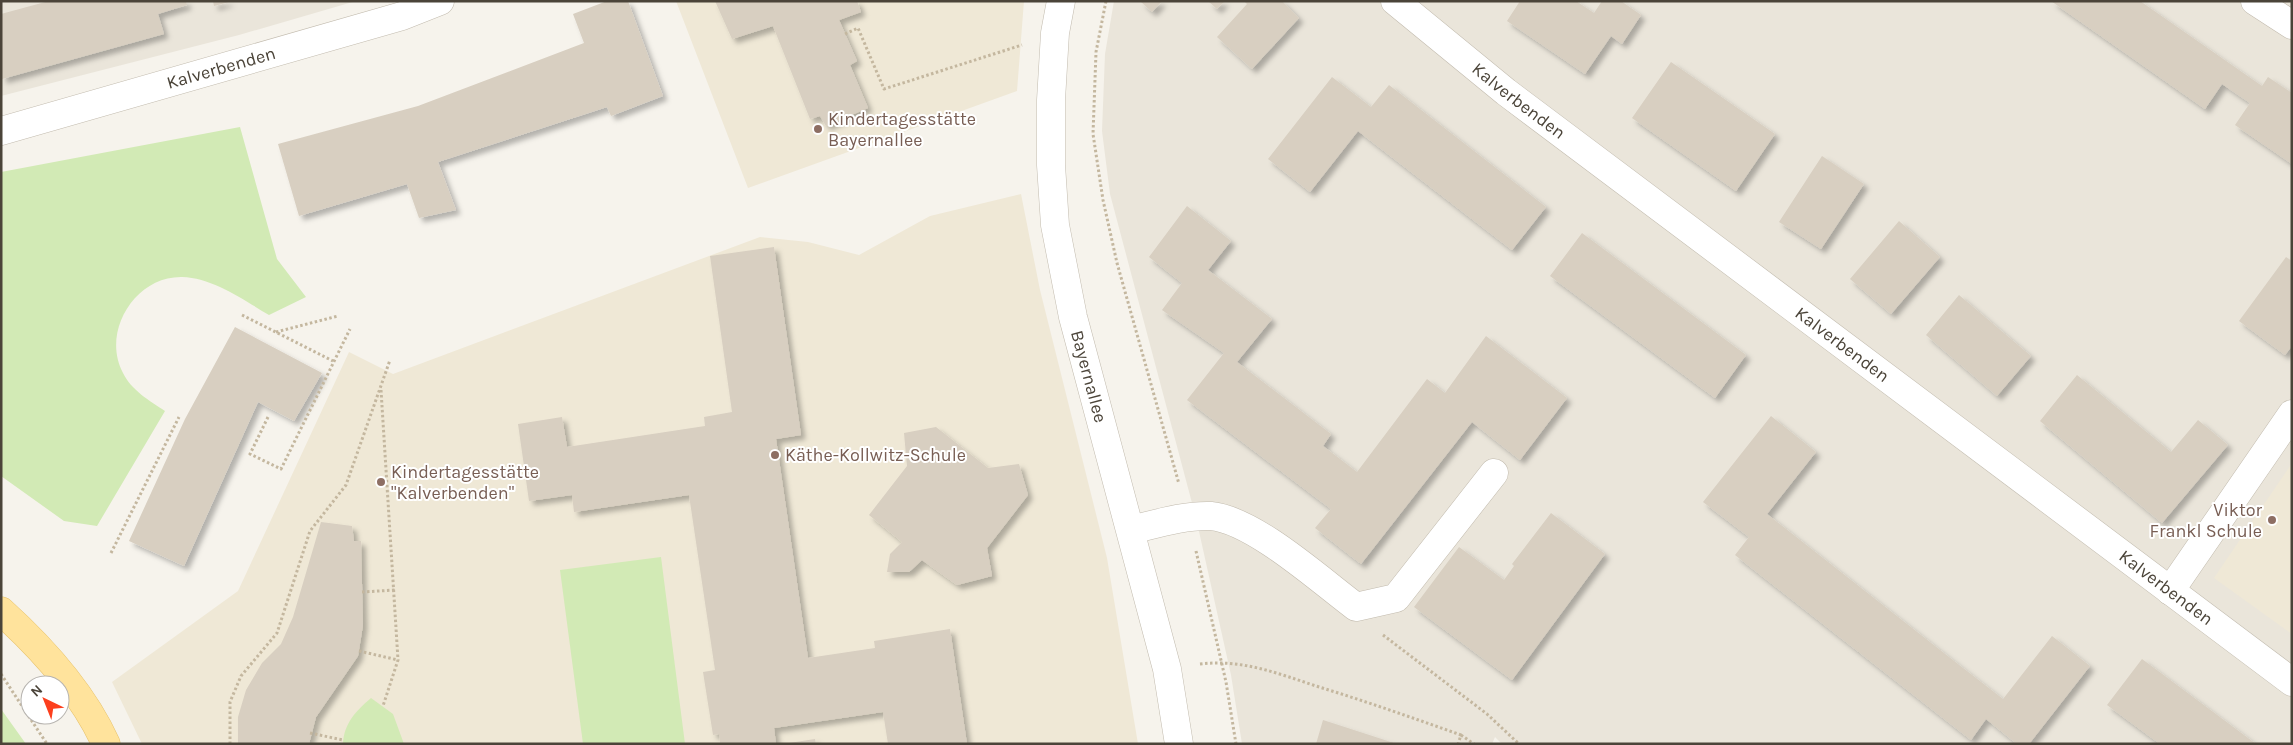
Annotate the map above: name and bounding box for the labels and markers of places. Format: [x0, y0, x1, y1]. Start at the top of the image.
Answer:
place label: Kindertagesstätte Bayernallee [828, 108, 976, 151]
marker: Kindertagesstätte Bayernallee [812, 123, 824, 135]
place label: Käthe-Kollwitz-Schule [785, 444, 966, 466]
marker: Käthe-Kollwitz-Schule [769, 449, 781, 461]
place label: Kindertagesstätte "Kalverbenden" [391, 461, 539, 504]
marker: Kindertagesstätte "Kalverbenden" [375, 476, 387, 488]
place label: Viktor Frankl Schule [2150, 499, 2262, 542]
marker: Viktor Frankl Schule [2266, 514, 2278, 526]

